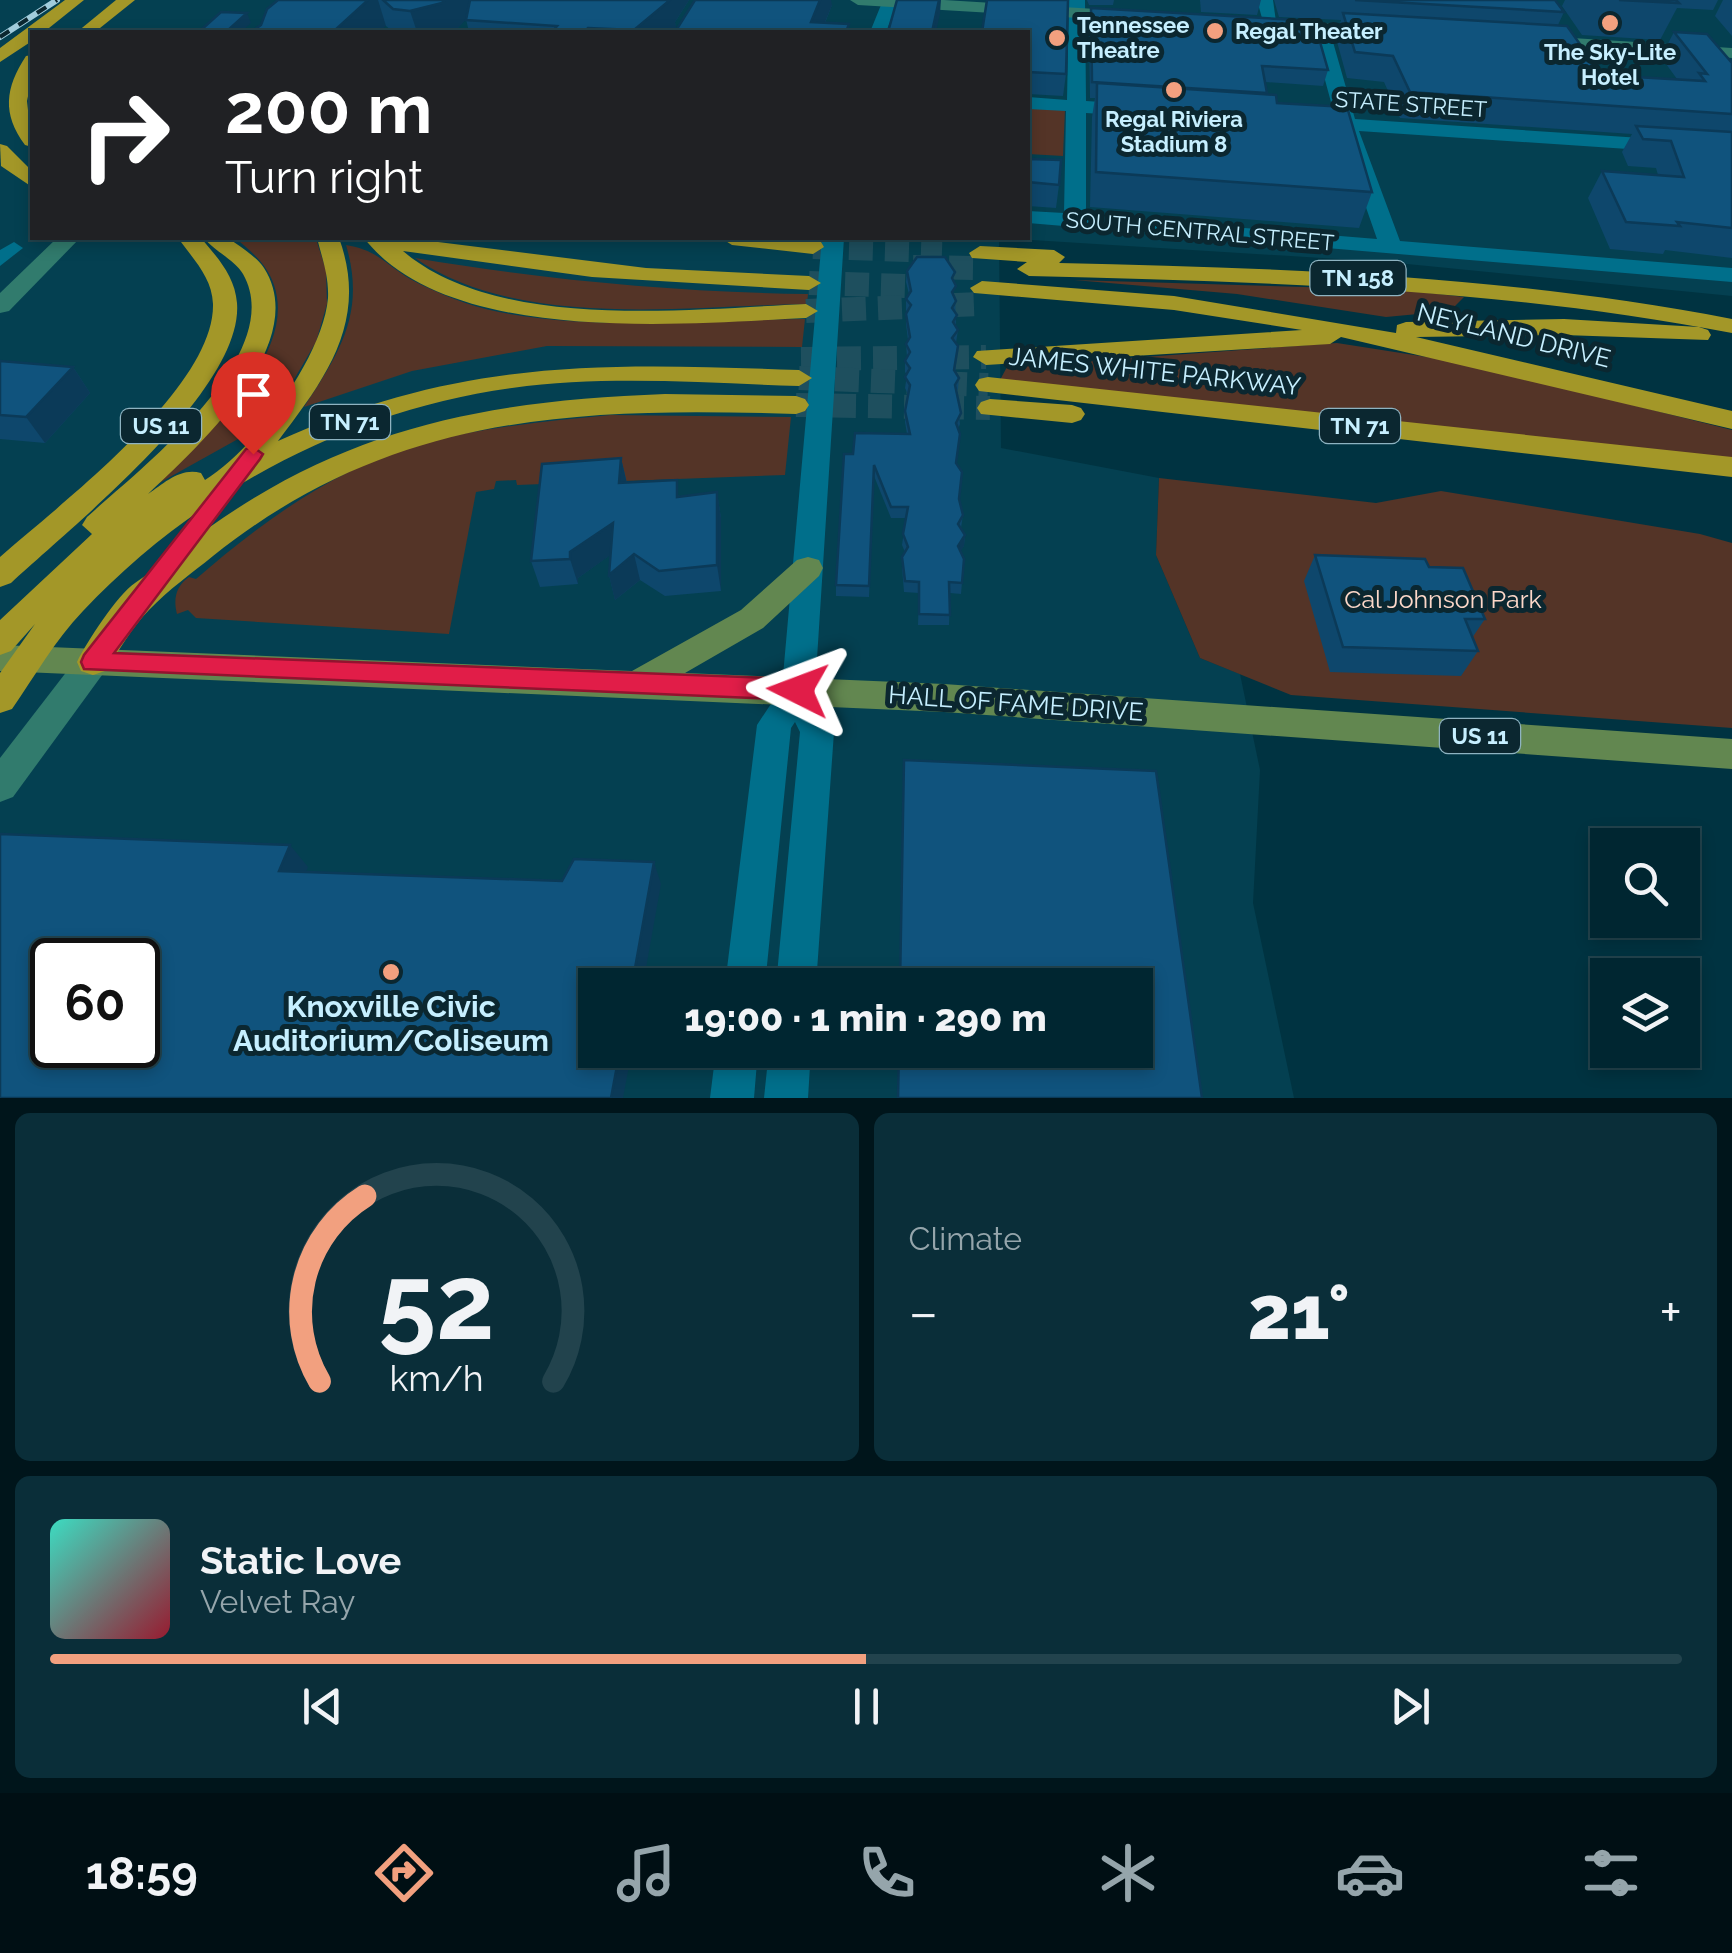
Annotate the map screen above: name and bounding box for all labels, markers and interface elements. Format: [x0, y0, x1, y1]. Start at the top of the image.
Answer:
place label: Tennessee Theatre [1077, 12, 1189, 63]
marker: The Sky-Lite Hotel [1599, 12, 1621, 34]
place label: Regal Theater [1235, 18, 1383, 44]
marker: Regal Theater [1204, 20, 1226, 42]
marker: Tennessee Theatre [1046, 27, 1068, 49]
place label: The Sky-Lite Hotel [1544, 39, 1676, 90]
text: 200 m [225, 67, 432, 149]
icon: right [60, 70, 190, 200]
marker: Regal Riviera Stadium 8 [1163, 79, 1185, 101]
street label: STATE STREET [1334, 86, 1488, 122]
place label: Regal Riviera Stadium 8 [1105, 106, 1243, 157]
text: Turn right [225, 151, 423, 204]
street label: SOUTH CENTRAL STREET [1065, 206, 1336, 256]
road number: TN 158 [1310, 261, 1406, 295]
street label: NEYLAND DRIVE [1414, 296, 1614, 374]
street label: JAMES WHITE PARKWAY [1008, 341, 1302, 401]
pin [211, 352, 296, 455]
icon: arrive [226, 367, 281, 422]
road number: TN 71 [310, 405, 390, 439]
road number: US 11 [121, 409, 201, 443]
road number: TN 71 [1320, 409, 1400, 443]
park label: Cal Johnson Park [1344, 584, 1542, 614]
position arrow [746, 638, 850, 742]
street label: HALL OF FAME DRIVE [887, 679, 1145, 727]
road number: US 11 [1440, 719, 1520, 753]
map controls [1590, 828, 1700, 1068]
button: search [1590, 828, 1700, 938]
speed limit sign: 60 [30, 938, 160, 1068]
button: layers [1590, 958, 1700, 1068]
marker: Knoxville Civic Auditorium/Coliseum [380, 961, 402, 983]
place label: Knoxville Civic Auditorium/Coliseum [233, 989, 549, 1058]
text: 19:00 · 1 min · 290 m [684, 995, 1047, 1040]
text: Climate [909, 1220, 1022, 1257]
text: 52 [379, 1241, 495, 1363]
text: 21° [1247, 1268, 1350, 1357]
text: − [909, 1280, 938, 1345]
text: + [1659, 1280, 1682, 1345]
text: km/h [390, 1357, 484, 1399]
text: Static Love [200, 1538, 401, 1583]
text: Velvet Ray [200, 1583, 355, 1620]
icon: previous [295, 1679, 350, 1734]
icon: pause [839, 1679, 894, 1734]
icon: next [1383, 1679, 1438, 1734]
icon: directions [369, 1838, 439, 1908]
icon: music [611, 1838, 681, 1908]
icon: phone [852, 1838, 922, 1908]
icon: climate [1093, 1838, 1163, 1908]
icon: car [1335, 1838, 1405, 1908]
icon: filters [1576, 1838, 1646, 1908]
text: 18:59 [86, 1847, 198, 1900]

